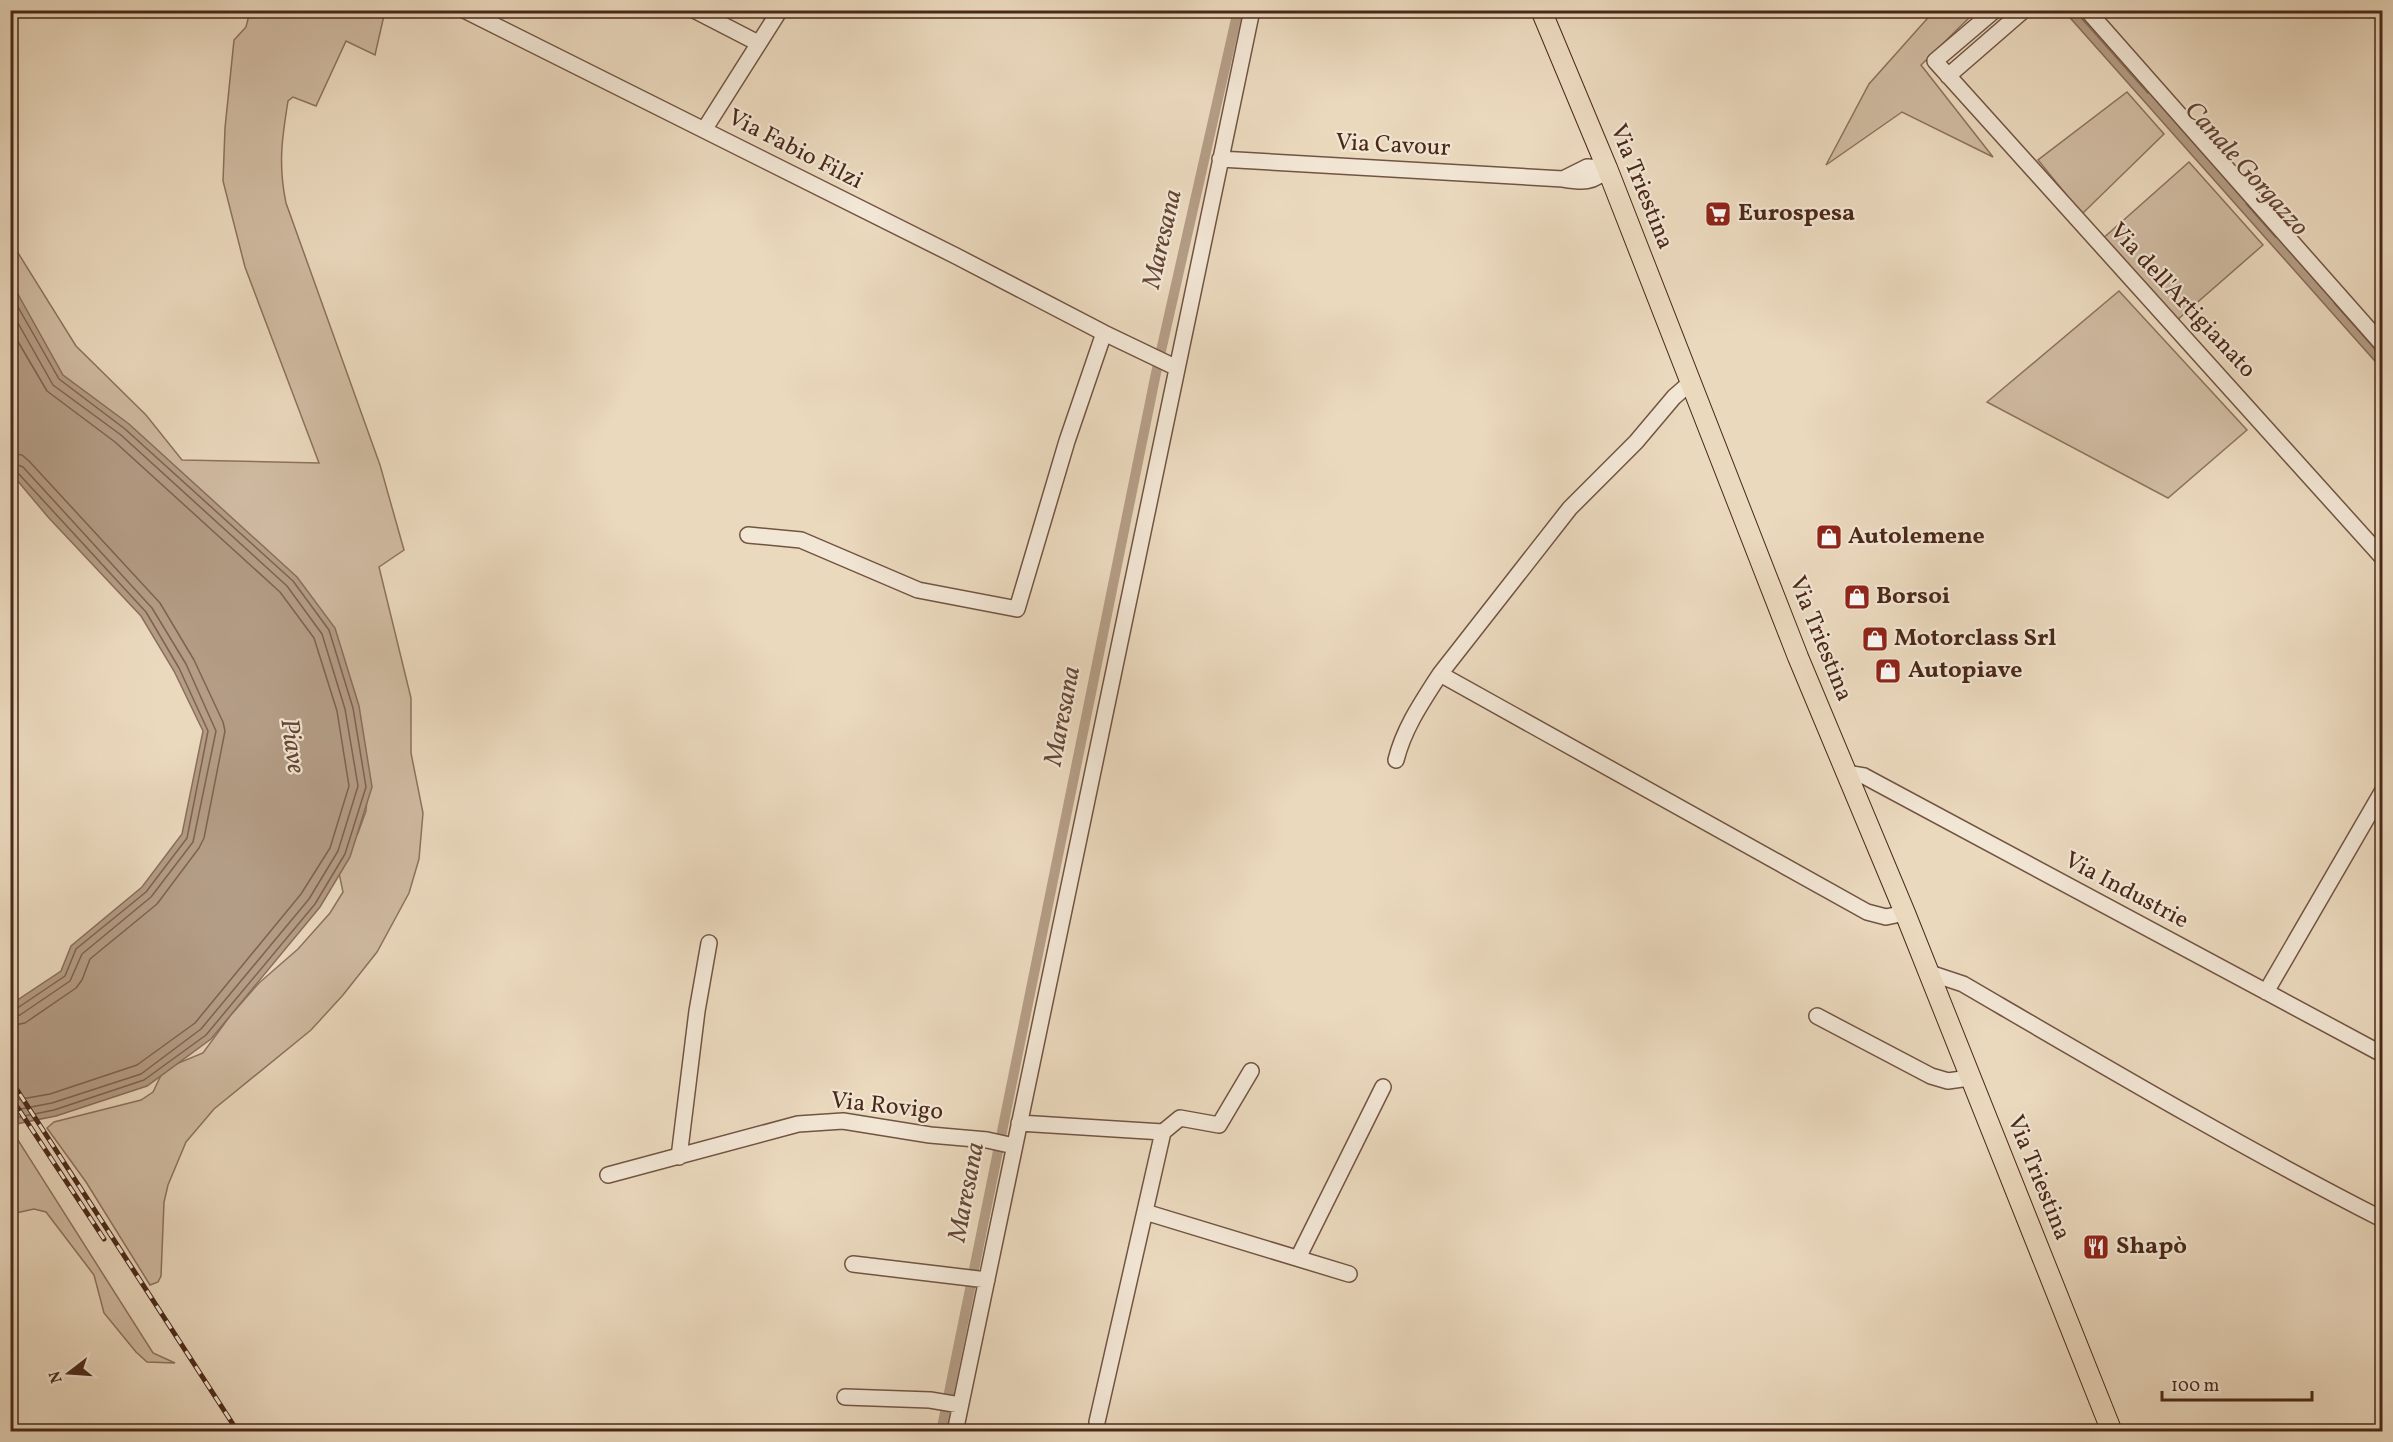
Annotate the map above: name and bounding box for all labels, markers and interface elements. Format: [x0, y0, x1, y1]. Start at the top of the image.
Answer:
water label: Canale Gorgazzo [2176, 94, 2317, 244]
street label: Via Fabio Filzi [721, 101, 869, 199]
street label: Via Triestina [1600, 119, 1682, 255]
street label: Via Cavour [1335, 126, 1451, 166]
water label: Maresana [1134, 186, 1192, 293]
place label: Eurospesa [1738, 197, 1855, 231]
supermarket icon: Eurospesa [1703, 199, 1733, 229]
street label: Via dell'Artigianato [2101, 216, 2263, 386]
place label: Autolemene [1848, 520, 1985, 554]
shop icon: Autolemene [1814, 522, 1844, 552]
street label: Via Triestina [1779, 571, 1861, 707]
place label: Borsoi [1876, 580, 1950, 614]
shop icon: Borsoi [1842, 582, 1872, 612]
place label: Motorclass Srl [1894, 622, 2057, 656]
shop icon: Motorclass Srl [1860, 624, 1890, 654]
place label: Autopiave [1908, 654, 2023, 688]
shop icon: Autopiave [1873, 656, 1903, 686]
water label: Maresana [1036, 663, 1090, 770]
water label: Piave [270, 716, 314, 776]
street label: Via Industrie [2058, 844, 2194, 938]
street label: Via Rovigo [829, 1084, 945, 1130]
street label: Via Triestina [1997, 1110, 2079, 1246]
water label: Maresana [940, 1139, 994, 1246]
place label: Shapò [2116, 1230, 2187, 1264]
restaurant icon: Shapò [2081, 1232, 2111, 1262]
north arrow [39, 1343, 99, 1403]
scale bar [2162, 1364, 2312, 1402]
text: N [44, 1368, 69, 1386]
text: 100 m [2171, 1374, 2220, 1399]

